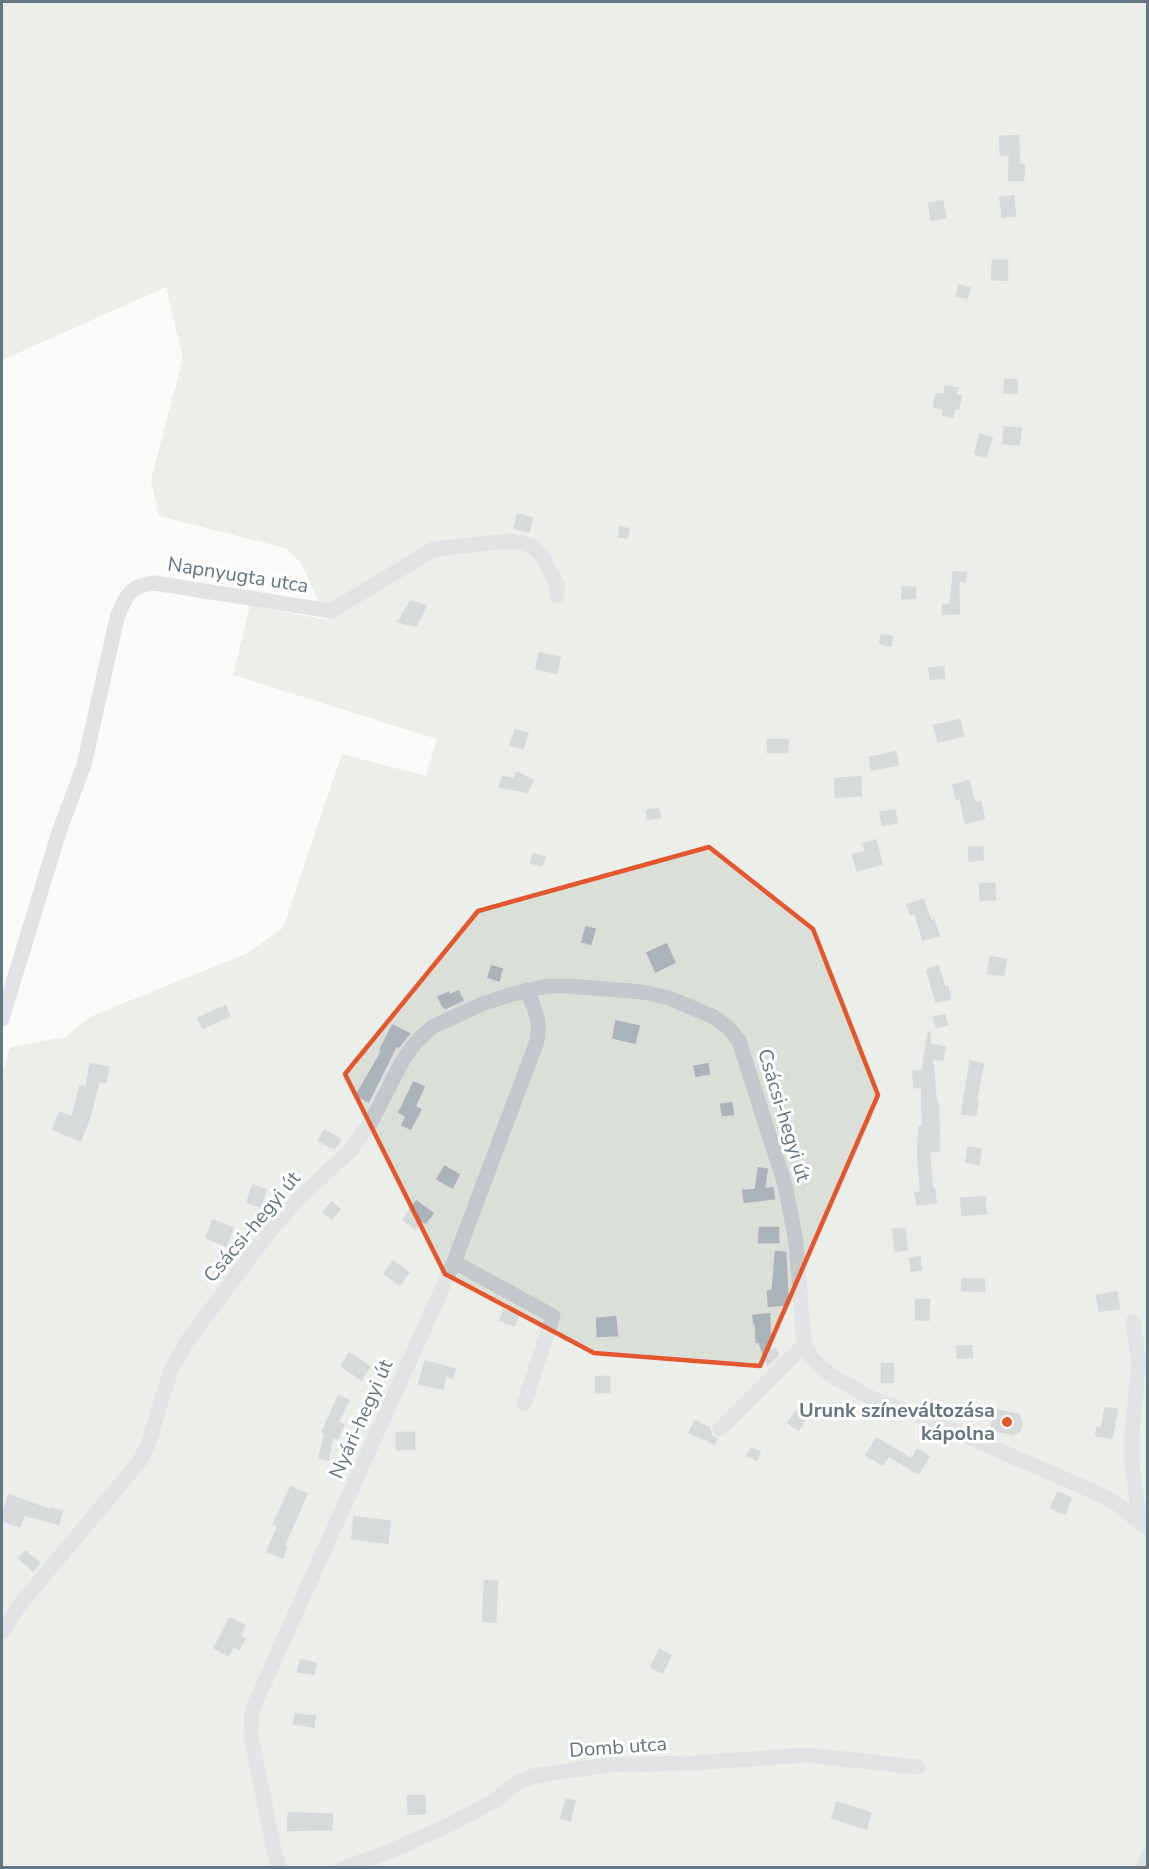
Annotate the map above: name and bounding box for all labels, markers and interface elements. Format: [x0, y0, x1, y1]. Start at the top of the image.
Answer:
street label: Napnyugta utca [166, 551, 310, 599]
street label: Csácsi-hegyi út [751, 1045, 817, 1186]
street label: Csácsi-hegyi út [197, 1165, 307, 1288]
street label: Nyári-hegyi út [323, 1354, 400, 1483]
place label: Urunk színeváltozása kápolna [799, 1397, 995, 1447]
marker: Urunk színeváltozása kápolna [1000, 1415, 1014, 1429]
street label: Domb utca [568, 1730, 668, 1764]

